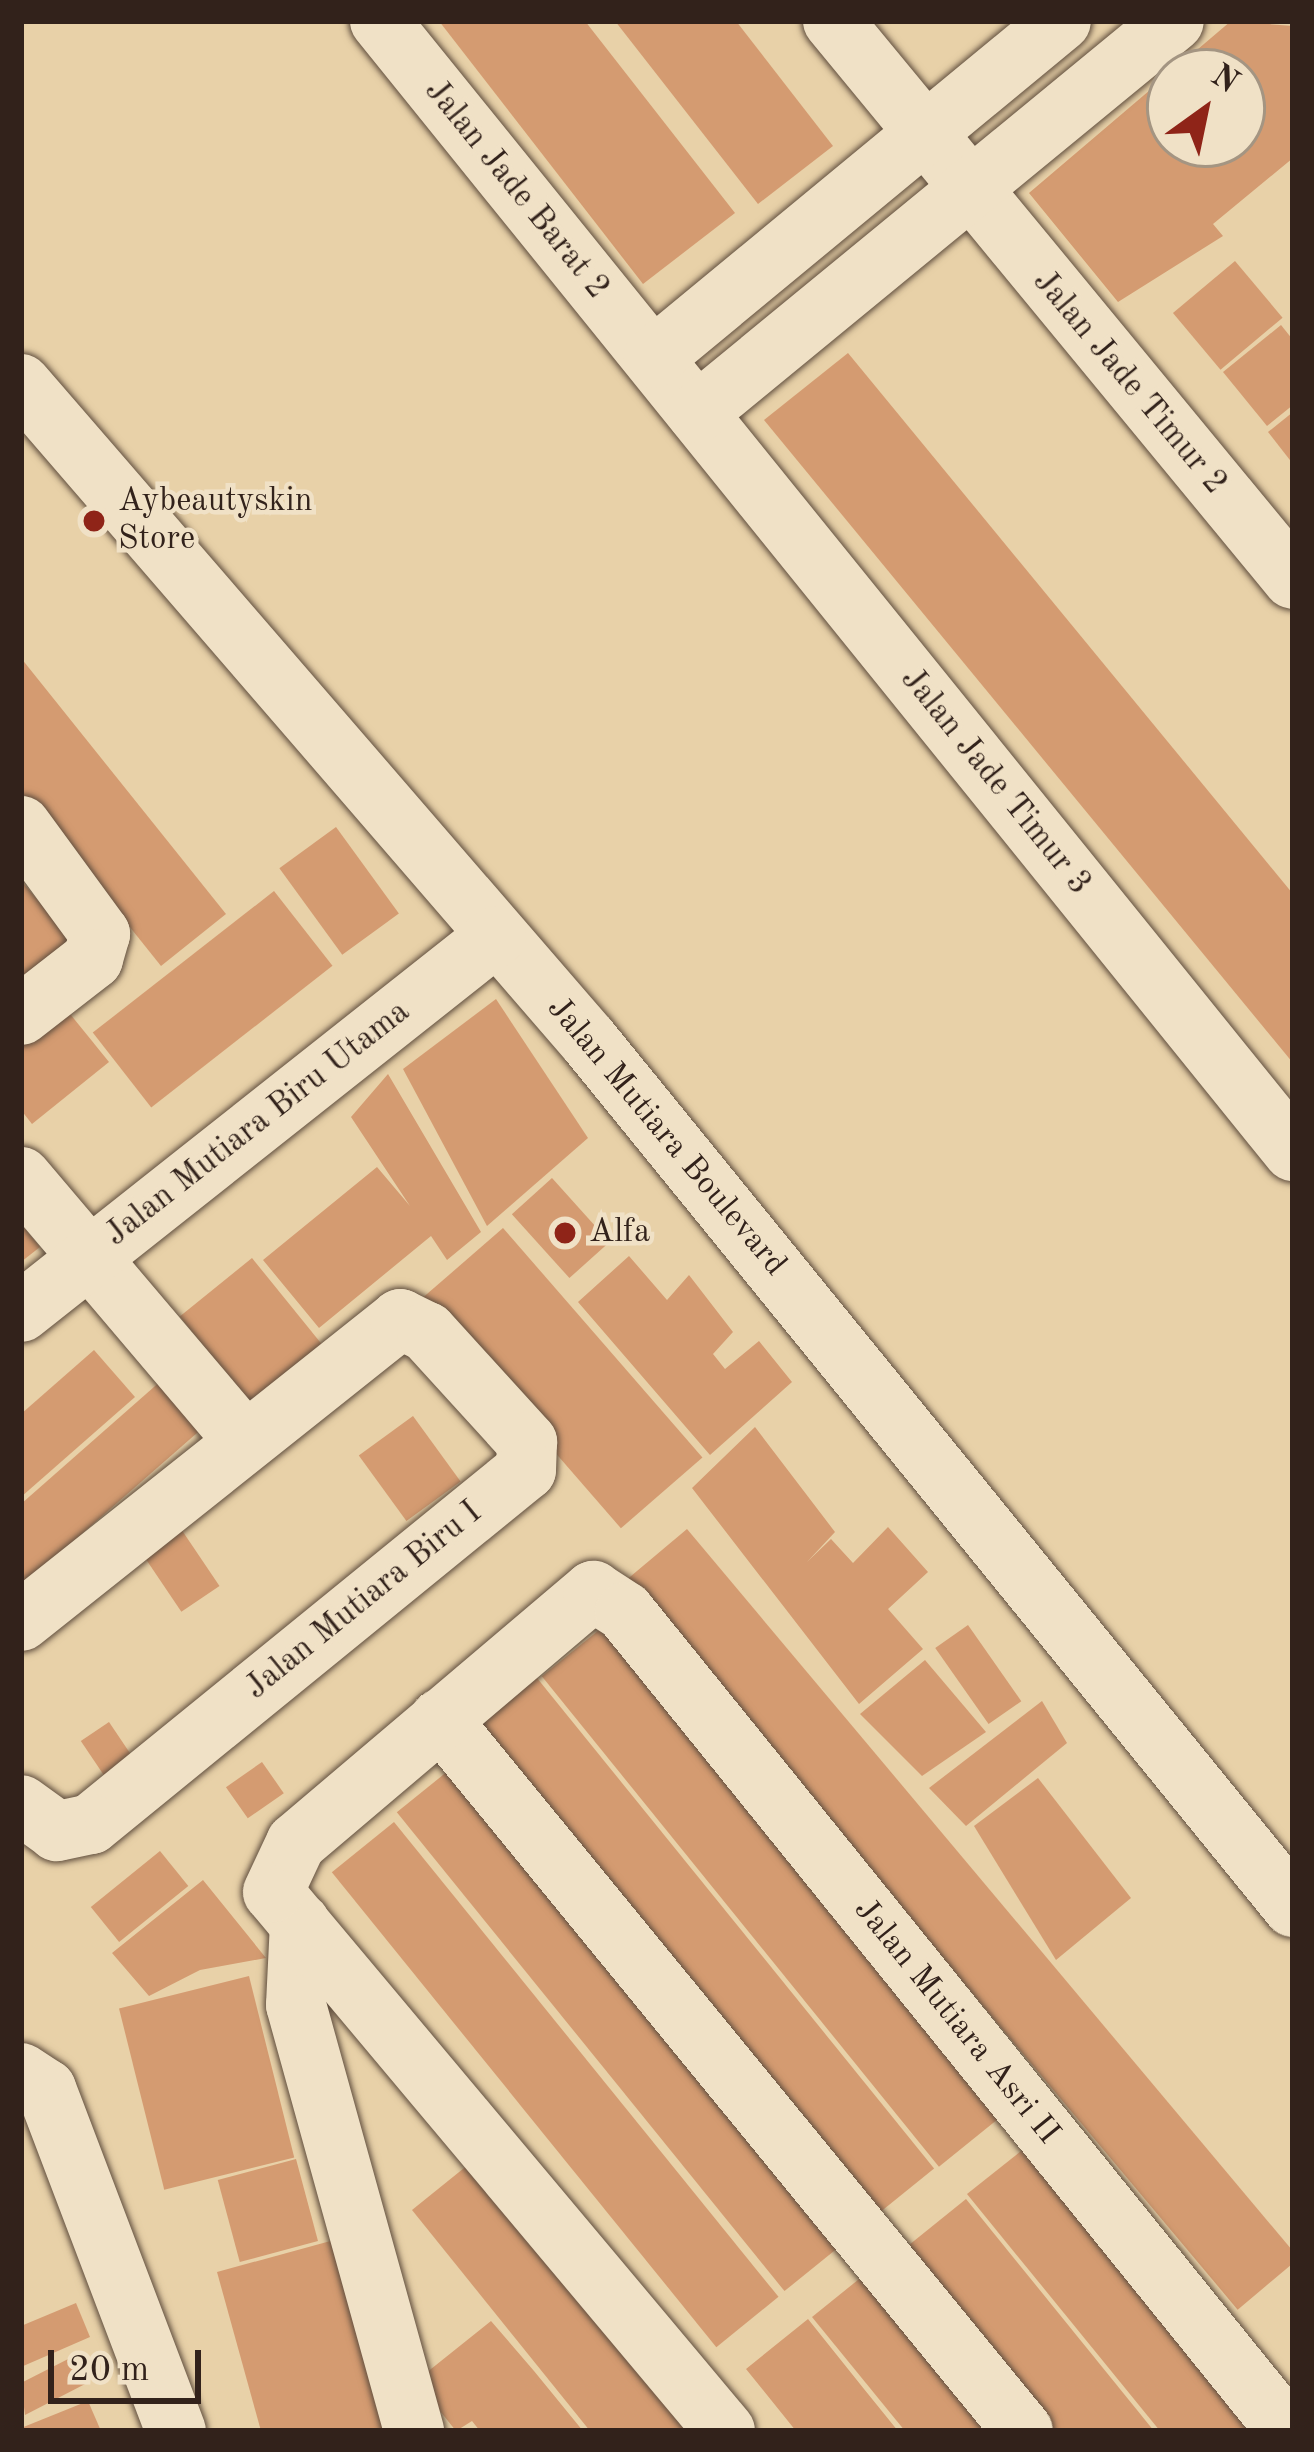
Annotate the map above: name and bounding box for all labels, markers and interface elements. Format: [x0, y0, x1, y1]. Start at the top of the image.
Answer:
north arrow [1146, 48, 1266, 168]
text: N [1205, 59, 1244, 101]
street label: Jalan Jade Barat 2 [415, 72, 617, 308]
street label: Jalan Jade Timur 2 [1024, 263, 1234, 503]
place label: Aybeautyskin Store [118, 482, 313, 560]
marker: Aybeautyskin Store [81, 508, 107, 534]
street label: Jalan Jade Timur 3 [891, 661, 1099, 903]
street label: Jalan Mutiara Boulevard [538, 990, 794, 1284]
street label: Jalan Mutiara Biru Utama [98, 993, 418, 1255]
place label: Alfa [589, 1213, 650, 1253]
marker: Alfa [552, 1220, 578, 1246]
street label: Jalan Mutiara Biru I [238, 1494, 490, 1708]
street label: Jalan Mutiara Asri II [845, 1891, 1067, 2153]
scale bar [54, 2326, 207, 2400]
text: 20 m [69, 2353, 149, 2389]

